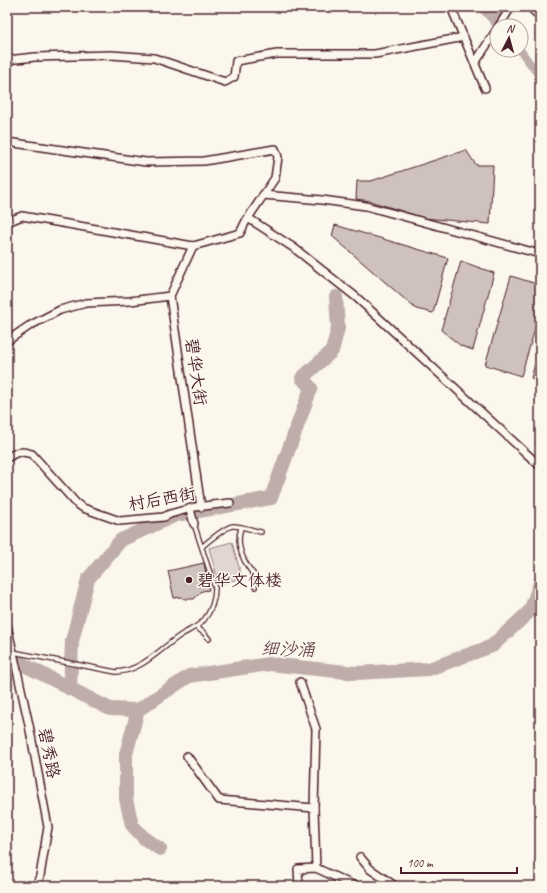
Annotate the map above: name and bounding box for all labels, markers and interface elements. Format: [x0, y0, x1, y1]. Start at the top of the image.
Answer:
north arrow [489, 18, 529, 58]
text: N [506, 21, 516, 36]
street label: 碧华大街 [181, 337, 211, 407]
street label: 村后西街 [127, 483, 197, 515]
place label: 碧华文体楼 [197, 570, 282, 591]
marker: 碧华文体楼 [184, 575, 194, 585]
water label: 细沙涌 [261, 637, 316, 661]
street label: 碧秀路 [34, 726, 64, 780]
scale bar [401, 849, 517, 875]
text: 100 m [407, 855, 434, 871]

